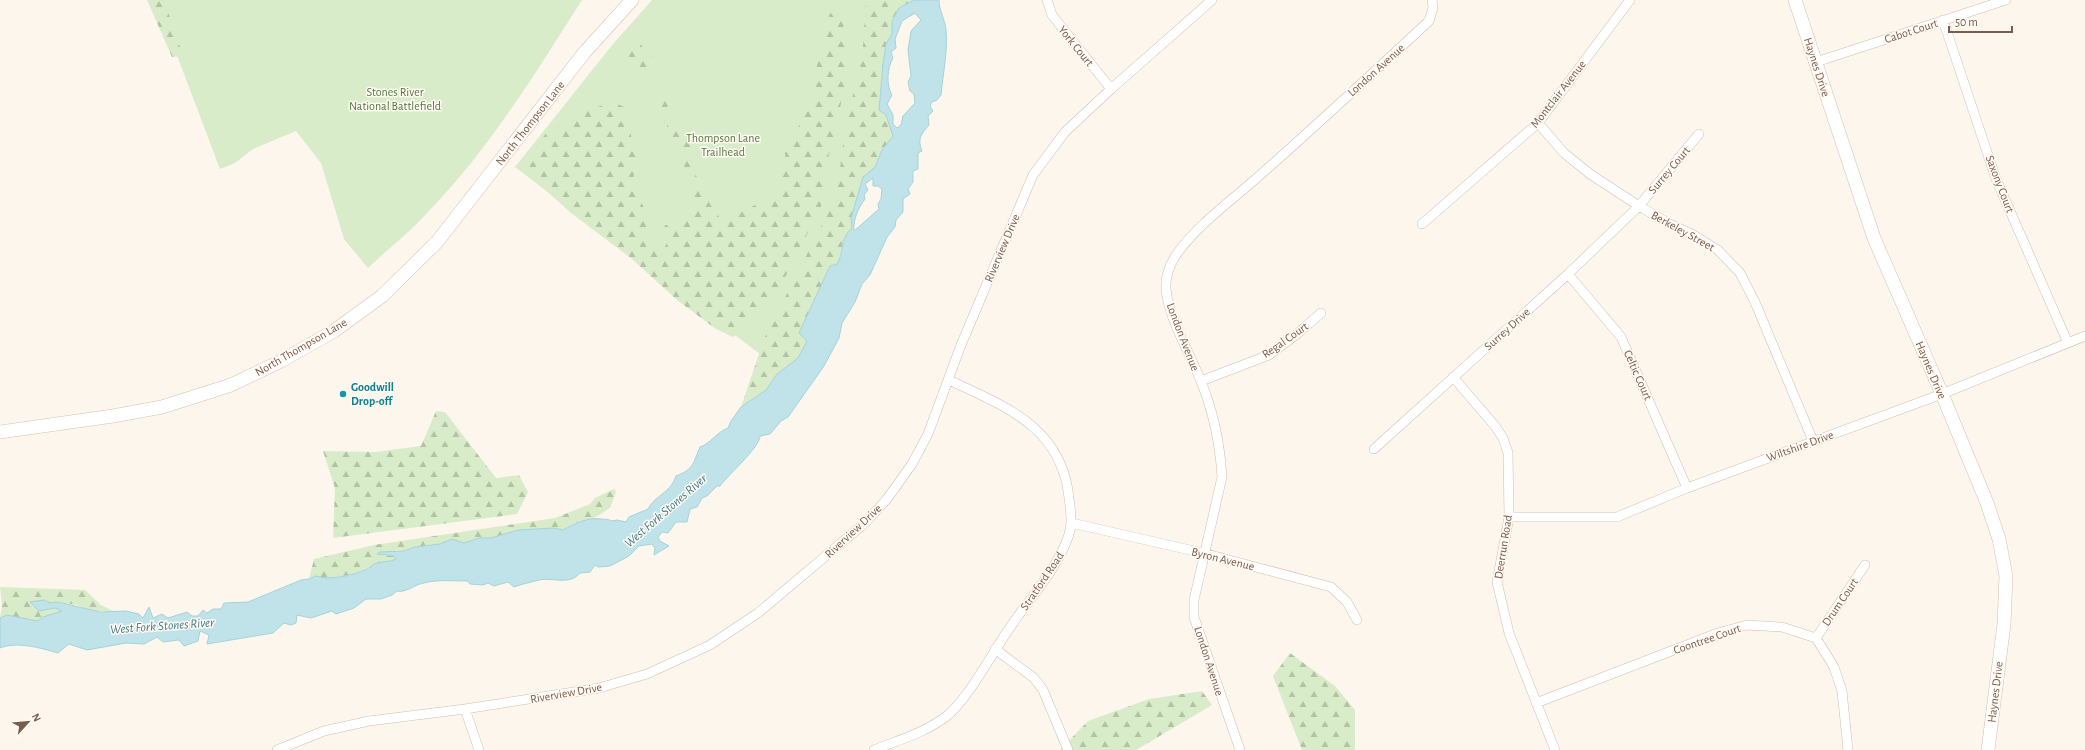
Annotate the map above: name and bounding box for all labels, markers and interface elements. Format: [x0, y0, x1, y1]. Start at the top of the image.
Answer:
scale bar [1949, 8, 2012, 34]
text: 50 m [1955, 16, 1978, 28]
street label: Cabot Court [1883, 17, 1939, 45]
street label: York Court [1056, 23, 1096, 69]
street label: Haynes Drive [1801, 36, 1832, 98]
street label: London Avenue [1345, 41, 1407, 99]
street label: Montclair Avenue [1528, 58, 1588, 130]
street label: North Thompson Lane [493, 78, 567, 168]
park label: Stones River National Battlefield [349, 86, 441, 112]
park label: Thompson Lane Trailhead [686, 132, 760, 158]
street label: Surrey Court [1646, 144, 1693, 197]
street label: Saxony Court [1983, 154, 2016, 215]
street label: Berkeley Street [1649, 209, 1717, 254]
street label: Riverview Drive [982, 212, 1022, 284]
street label: London Avenue [1165, 301, 1201, 373]
street label: Surrey Drive [1482, 305, 1533, 353]
street label: North Thompson Lane [253, 316, 349, 378]
street label: Regal Court [1260, 320, 1310, 360]
street label: Haynes Drive [1913, 339, 1949, 401]
street label: Celtic Court [1622, 348, 1654, 402]
place label: Goodwill Drop-off [351, 381, 394, 407]
marker: Goodwill Drop-off [338, 389, 348, 399]
street label: Wiltshire Drive [1765, 428, 1835, 464]
water label: West Fork Stones River [622, 471, 710, 550]
street label: Riverview Drive [822, 502, 884, 560]
street label: Deerrun Road [1492, 514, 1514, 580]
street label: Byron Avenue [1190, 545, 1256, 574]
street label: Stratford Road [1018, 550, 1066, 612]
street label: Drum Court [1820, 576, 1860, 628]
water label: West Fork Stones River [110, 616, 215, 637]
street label: Coontree Court [1672, 622, 1742, 656]
street label: London Avenue [1192, 625, 1226, 697]
street label: Haynes Drive [1985, 661, 2006, 723]
street label: Riverview Drive [529, 681, 603, 705]
north arrow [8, 702, 48, 742]
text: N [30, 712, 43, 724]

